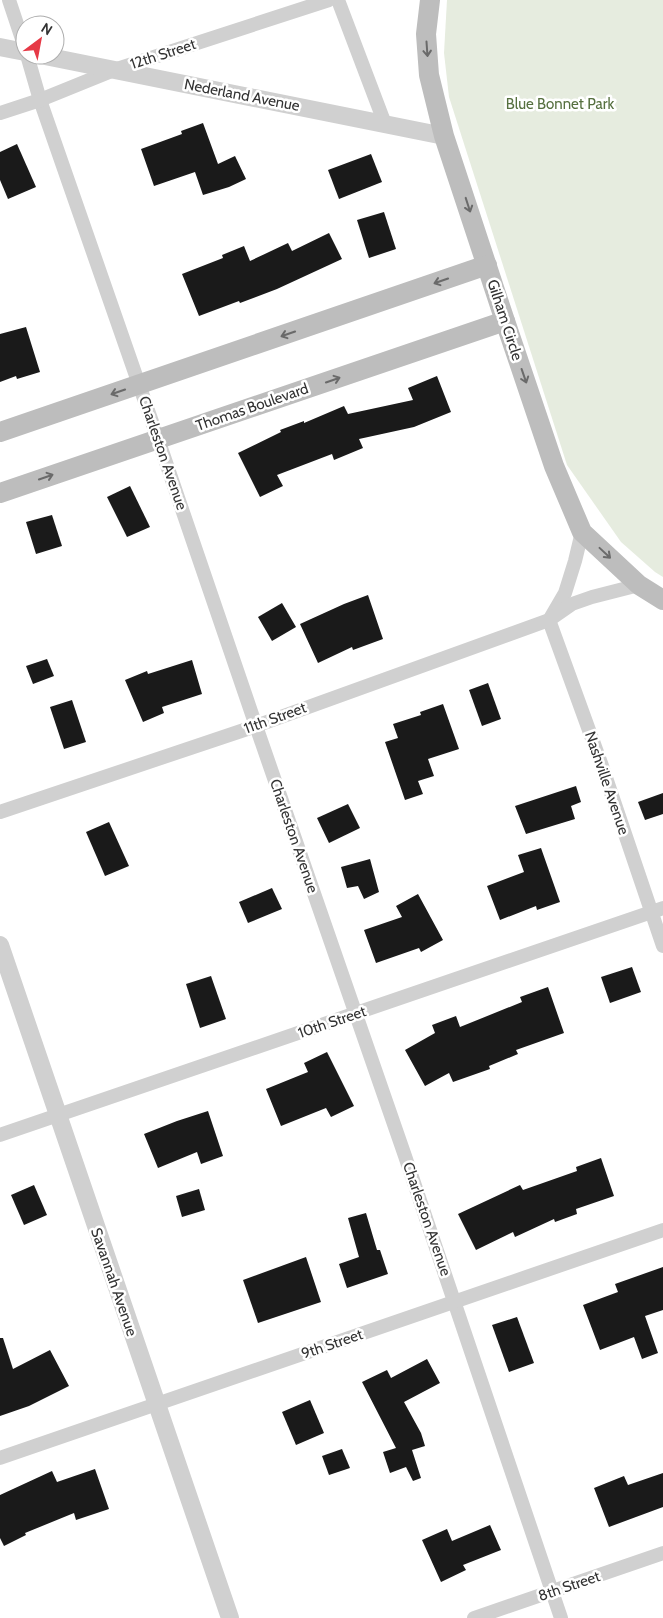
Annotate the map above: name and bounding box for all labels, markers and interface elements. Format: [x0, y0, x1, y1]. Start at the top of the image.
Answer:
north arrow [15, 15, 65, 65]
text: N [38, 19, 56, 39]
street label: 12th Street [128, 35, 198, 73]
one-way arrow [423, 40, 432, 56]
street label: Nederland Avenue [183, 75, 302, 115]
park label: Blue Bonnet Park [506, 95, 614, 113]
one-way arrow [463, 197, 473, 213]
one-way arrow [434, 276, 450, 286]
street label: Gilham Circle [483, 277, 527, 363]
one-way arrow [280, 329, 296, 339]
one-way arrow [520, 368, 529, 384]
one-way arrow [324, 374, 340, 384]
street label: Thomas Boulevard [193, 379, 311, 435]
one-way arrow [110, 388, 126, 397]
street label: Charleston Avenue [135, 394, 191, 513]
one-way arrow [38, 472, 53, 481]
one-way arrow [598, 547, 611, 559]
street label: 11th Street [241, 698, 309, 738]
street label: Nashville Avenue [581, 729, 633, 837]
street label: Charleston Avenue [266, 777, 322, 896]
street label: 10th Street [296, 1002, 368, 1042]
street label: Charleston Avenue [399, 1160, 455, 1279]
street label: Savannah Avenue [87, 1226, 141, 1339]
street label: 9th Street [299, 1325, 365, 1363]
street label: 8th Street [536, 1567, 602, 1605]

